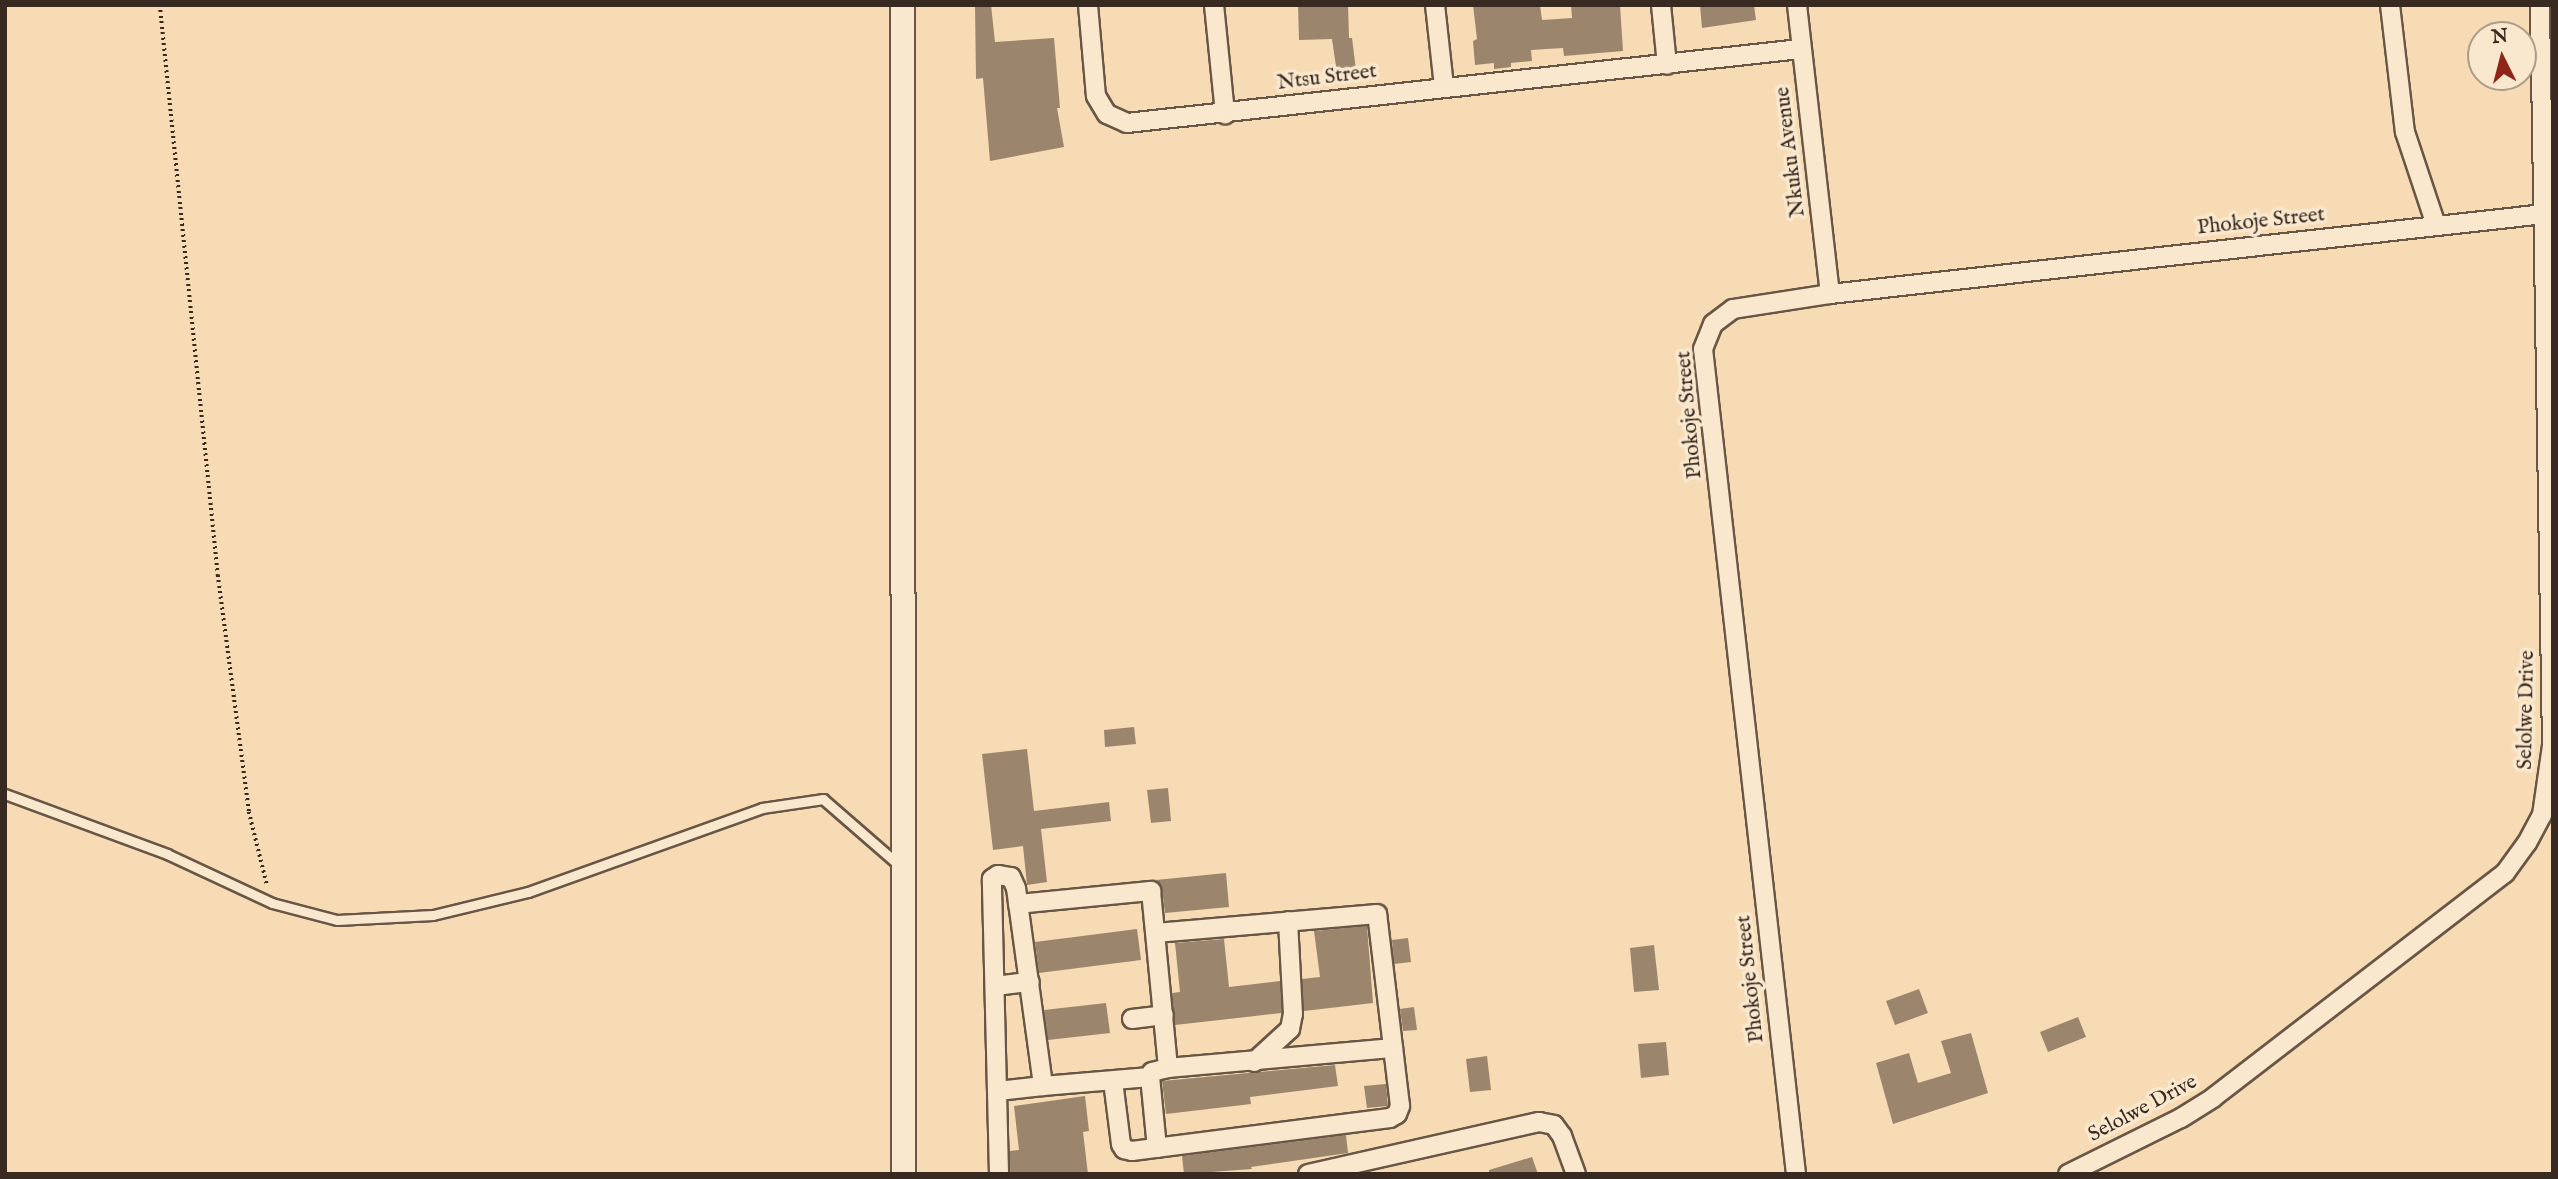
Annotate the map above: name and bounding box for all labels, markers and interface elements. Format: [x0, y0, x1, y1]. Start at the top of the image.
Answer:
north arrow [2467, 21, 2537, 91]
text: N [2491, 24, 2509, 50]
street label: Ntsu Street [1276, 59, 1378, 97]
street label: Nkuku Avenue [1771, 85, 1811, 219]
street label: Phokoje Street [2196, 203, 2326, 241]
street label: Phokoje Street [1672, 350, 1708, 480]
street label: Selolwe Drive [2513, 650, 2541, 770]
street label: Phokoje Street [1732, 914, 1770, 1044]
street label: Selolwe Drive [2084, 1070, 2202, 1148]

